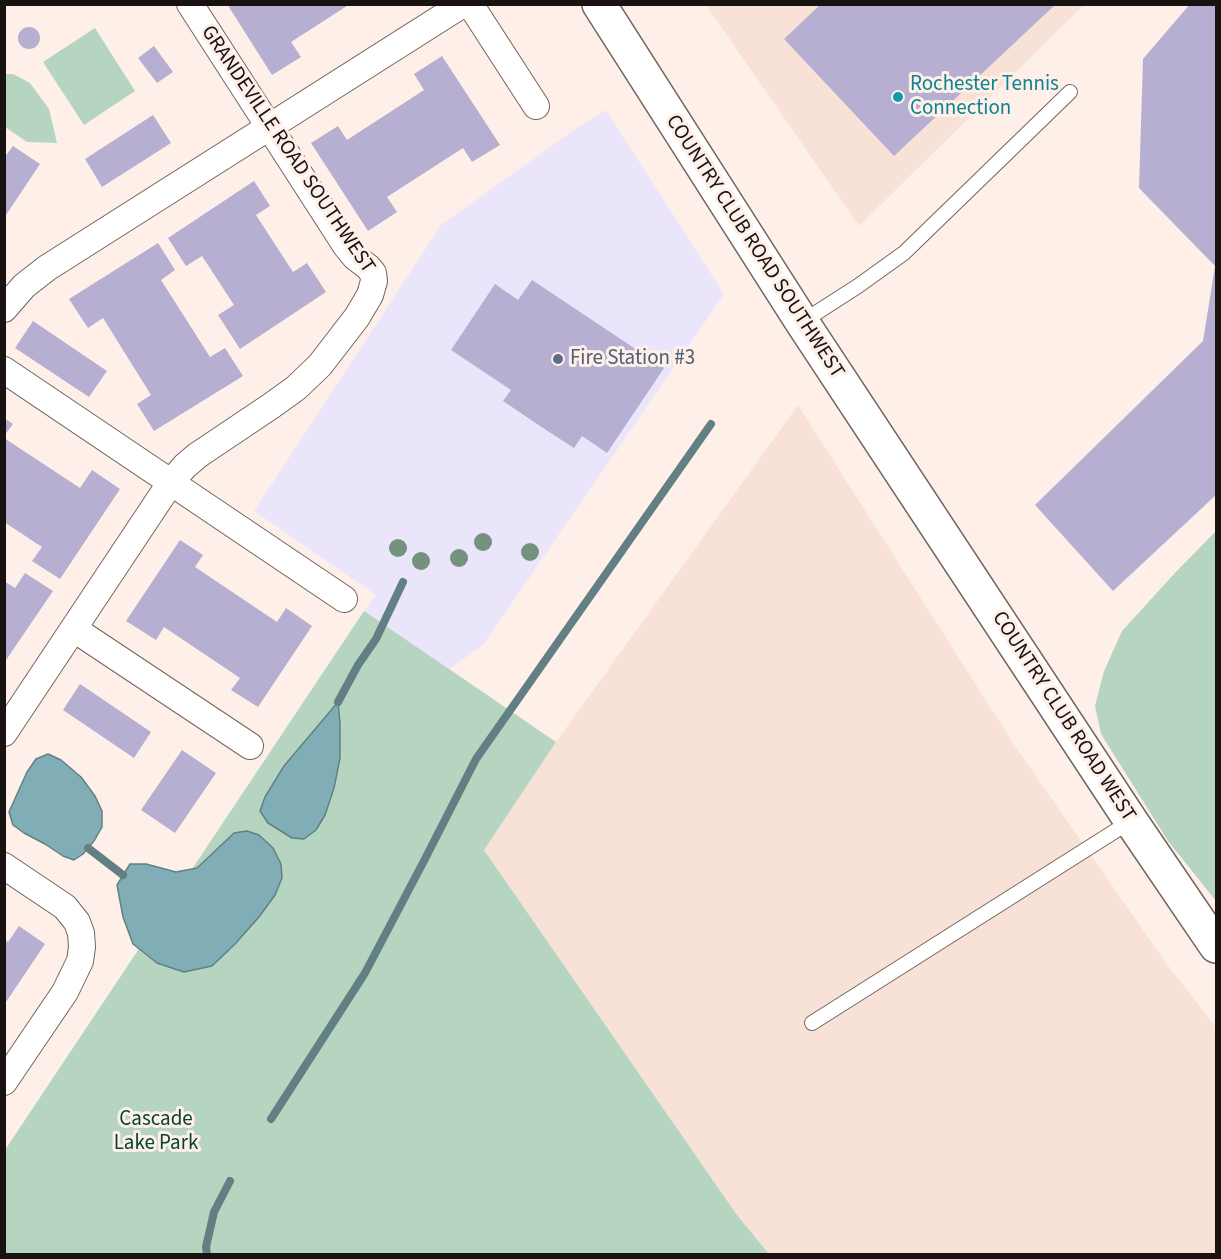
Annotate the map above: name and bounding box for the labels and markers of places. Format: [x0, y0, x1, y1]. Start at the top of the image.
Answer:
place label: Rochester Tennis Connection [910, 72, 1059, 122]
marker: Rochester Tennis Connection [891, 90, 905, 104]
place label: Fire Station #3 [570, 346, 695, 372]
marker: Fire Station #3 [551, 352, 565, 366]

